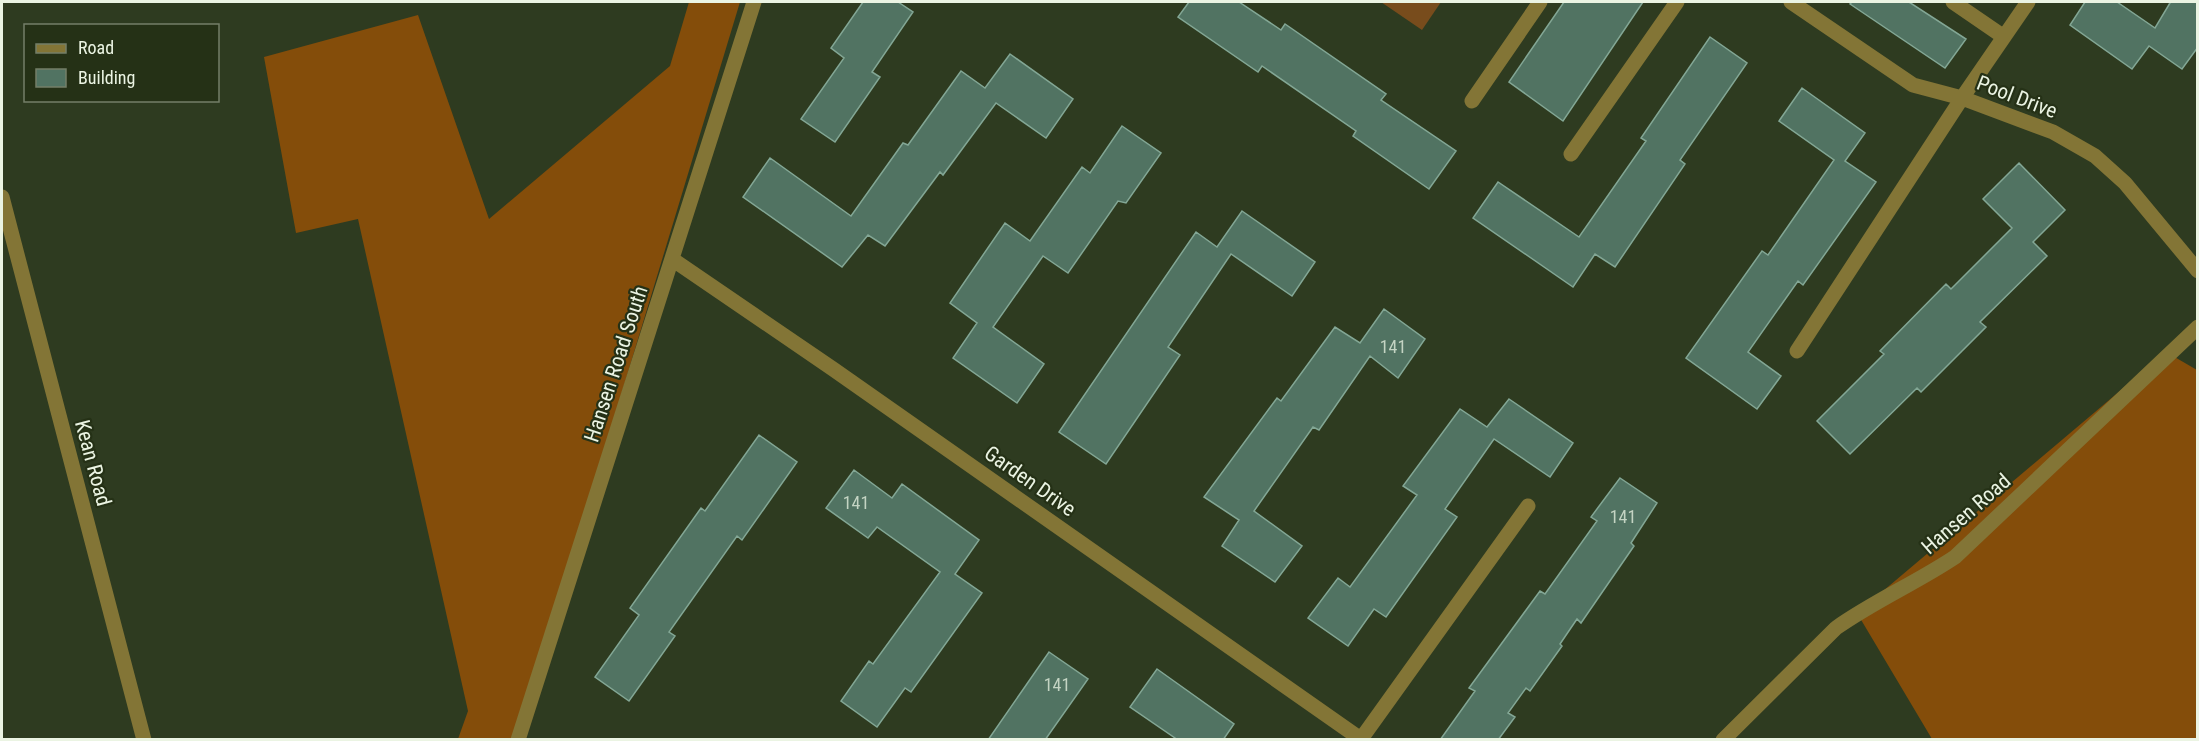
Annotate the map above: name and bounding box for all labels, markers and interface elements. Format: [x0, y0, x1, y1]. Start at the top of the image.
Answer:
legend [24, 24, 219, 102]
text: Road [78, 37, 114, 58]
text: Building [78, 67, 135, 88]
street label: Pool Drive [1973, 71, 2061, 123]
street label: Hansen Road South [579, 283, 653, 445]
house number: 141 [1380, 336, 1406, 357]
street label: Kean Road [70, 417, 116, 509]
street label: Garden Drive [980, 441, 1080, 521]
street label: Hansen Road [1917, 469, 2015, 559]
house number: 141 [843, 492, 869, 513]
house number: 141 [1610, 506, 1636, 527]
house number: 141 [1044, 674, 1070, 695]

